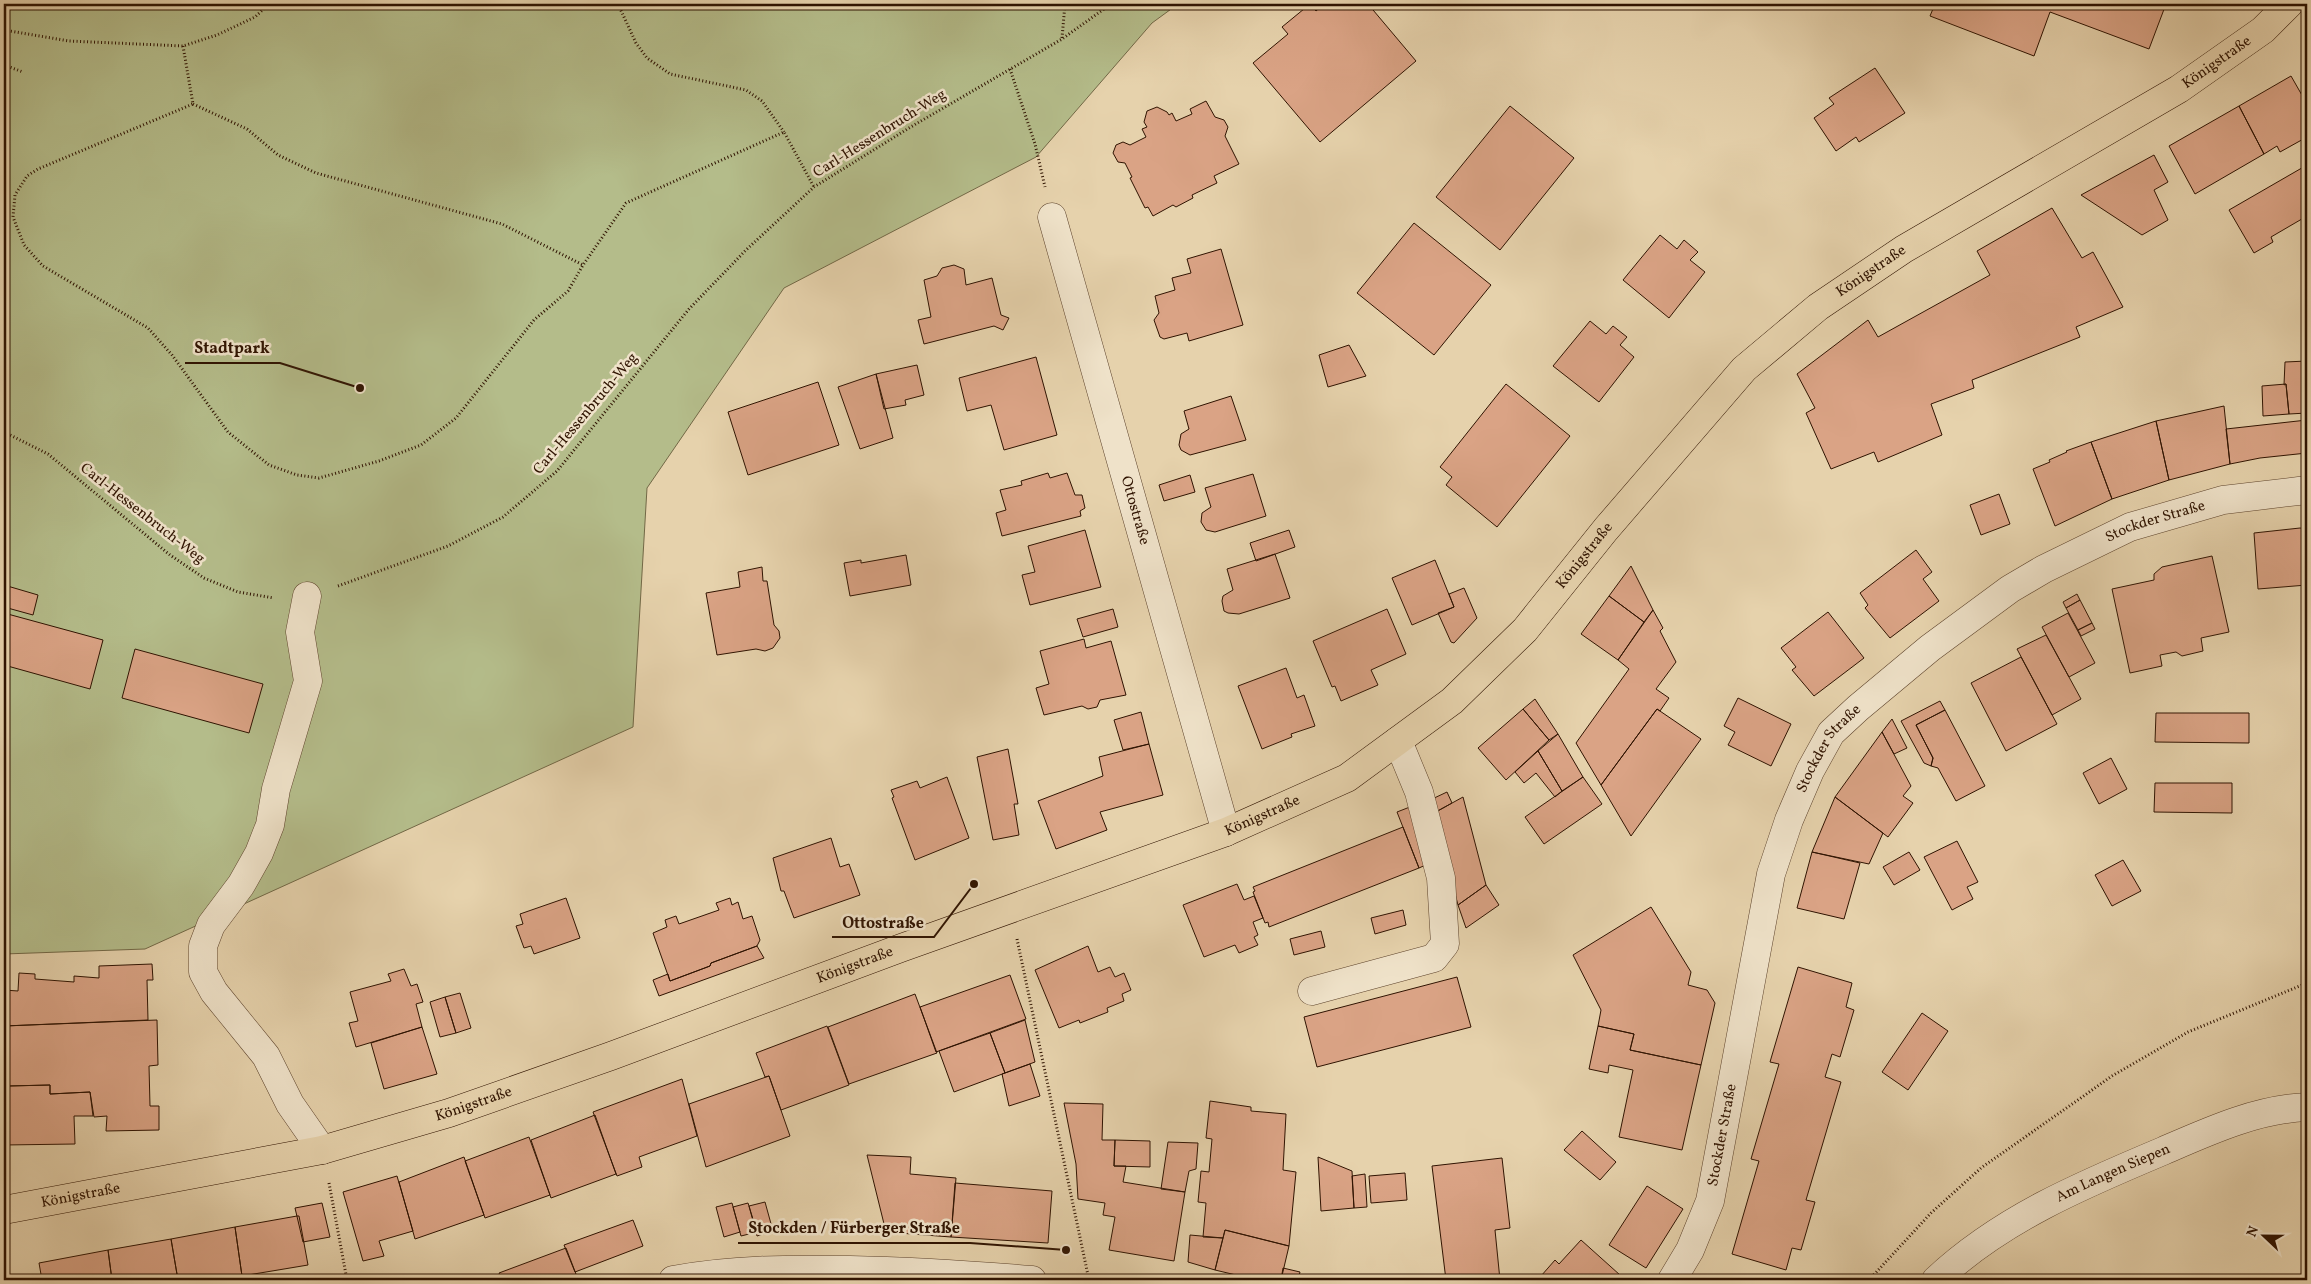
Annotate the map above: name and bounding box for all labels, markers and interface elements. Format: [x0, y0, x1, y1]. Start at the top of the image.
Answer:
street label: Königstraße [2178, 31, 2256, 94]
street label: Carl-Hessenbruch-Weg [809, 84, 951, 184]
street label: Königstraße [1832, 240, 1910, 302]
callout: Stadtpark [185, 332, 280, 363]
text: Stadtpark [194, 338, 270, 360]
street label: Carl-Hessenbruch-Weg [529, 348, 644, 479]
street label: Carl-Hessenbruch-Weg [75, 459, 209, 570]
street label: Ottostraße [1115, 474, 1155, 547]
street label: Stockder Straße [2102, 495, 2208, 548]
street label: Königstraße [1551, 518, 1618, 594]
street label: Stockder Straße [1791, 700, 1866, 796]
street label: Königstraße [1221, 790, 1303, 842]
callout: Ottostraße [832, 906, 934, 937]
text: Ottostraße [842, 913, 924, 935]
street label: Königstraße [814, 941, 896, 989]
street label: Königstraße [433, 1081, 515, 1127]
street label: Stockder Straße [1702, 1082, 1742, 1188]
street label: Am Langen Siepen [2052, 1139, 2174, 1208]
street label: Königstraße [39, 1178, 122, 1213]
callout: Stockden / Fürberger Straße [738, 1212, 970, 1243]
north arrow [2238, 1212, 2288, 1262]
text: Stockden / Fürberger Straße [748, 1218, 960, 1240]
text: N [2243, 1223, 2264, 1240]

